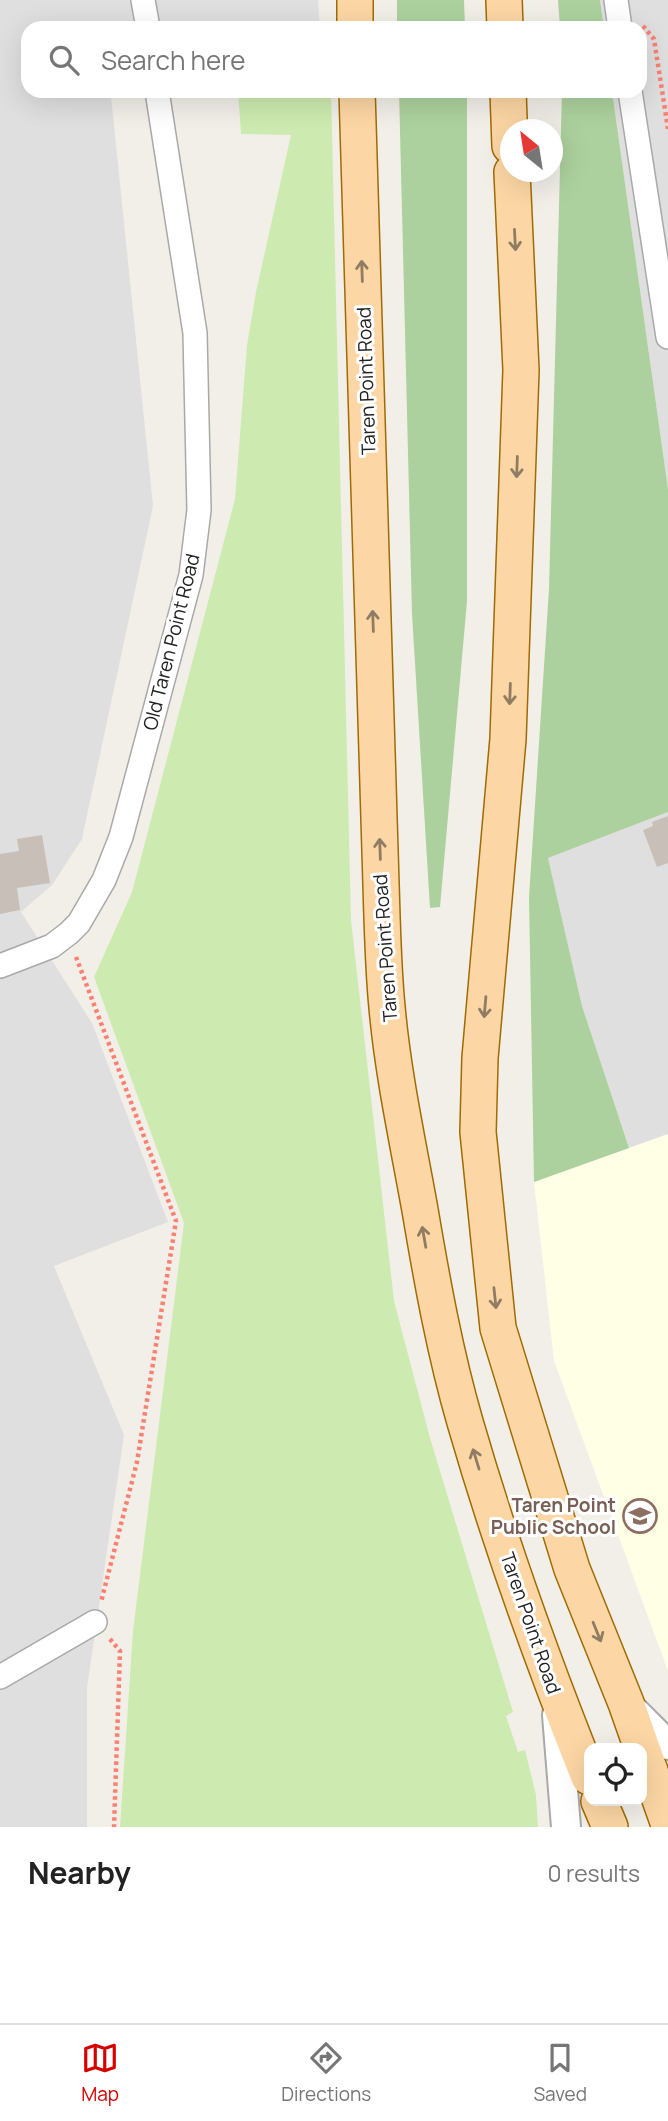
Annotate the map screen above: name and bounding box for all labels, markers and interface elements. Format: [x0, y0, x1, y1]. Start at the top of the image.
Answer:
search box [21, 21, 647, 98]
icon: search [45, 41, 83, 79]
text: Search here [101, 42, 246, 78]
north arrow [500, 119, 563, 182]
one-way arrow [508, 228, 521, 251]
one-way arrow [356, 260, 369, 283]
street label: Taren Point Road [350, 307, 382, 455]
one-way arrow [511, 455, 524, 478]
street label: Old Taren Point Road [136, 551, 206, 733]
one-way arrow [366, 610, 379, 633]
one-way arrow [503, 683, 516, 706]
one-way arrow [373, 837, 386, 860]
street label: Taren Point Road [367, 873, 403, 1023]
one-way arrow [478, 995, 491, 1018]
one-way arrow [417, 1226, 430, 1249]
one-way arrow [489, 1286, 502, 1309]
one-way arrow [469, 1448, 482, 1470]
place label: Taren Point Public School [491, 1492, 616, 1540]
school or university icon: Taren Point Public School [621, 1497, 659, 1535]
street label: Taren Point Road [495, 1549, 567, 1697]
one-way arrow [592, 1621, 605, 1643]
map controls [584, 1743, 647, 1806]
button: locate [584, 1743, 647, 1806]
text: Nearby [28, 1852, 131, 1893]
text: 0 results [547, 1857, 640, 1889]
tab: Map [81, 2039, 119, 2107]
tab: Directions [281, 2039, 371, 2107]
tab: Saved [533, 2039, 587, 2107]

